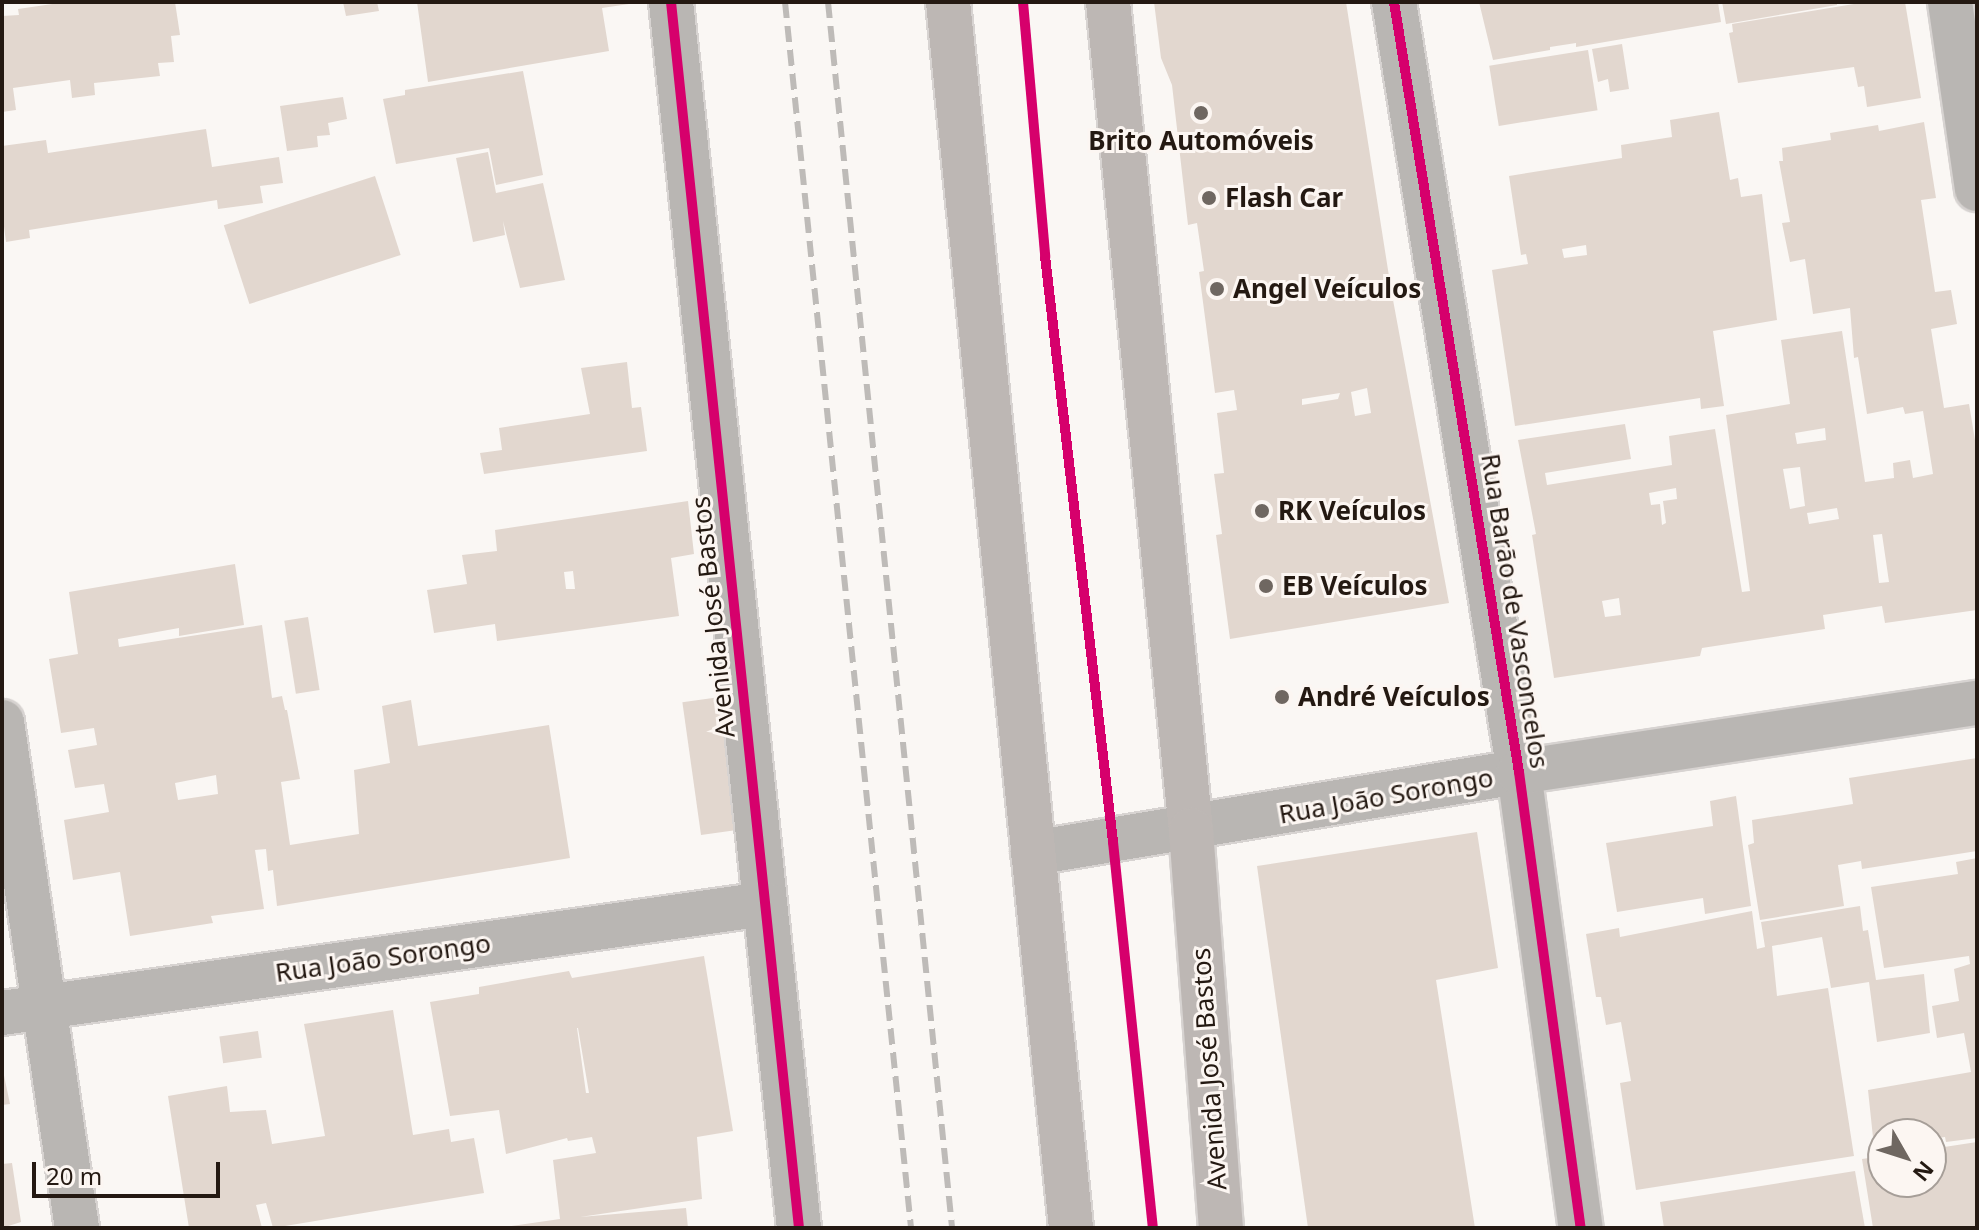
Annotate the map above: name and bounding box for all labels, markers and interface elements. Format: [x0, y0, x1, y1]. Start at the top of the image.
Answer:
marker: Brito Automóveis [1192, 104, 1210, 122]
place label: Brito Automóveis [1088, 125, 1314, 157]
place label: Flash Car [1225, 182, 1343, 214]
marker: Flash Car [1200, 189, 1218, 207]
place label: Angel Veículos [1233, 273, 1421, 305]
marker: Angel Veículos [1208, 280, 1226, 298]
street label: Rua Barão de Vasconcelos [1475, 451, 1555, 771]
street label: Avenida José Bastos [685, 495, 741, 739]
place label: RK Veículos [1278, 495, 1426, 527]
marker: RK Veículos [1253, 502, 1271, 520]
place label: EB Veículos [1282, 570, 1428, 602]
marker: EB Veículos [1257, 577, 1275, 595]
place label: André Veículos [1298, 681, 1490, 713]
marker: André Veículos [1273, 688, 1291, 706]
street label: Rua João Sorongo [1276, 762, 1496, 830]
street label: Rua João Sorongo [273, 927, 493, 989]
street label: Avenida José Bastos [1185, 947, 1233, 1191]
north arrow [1867, 1118, 1947, 1198]
scale bar [36, 1146, 224, 1196]
text: N [1907, 1155, 1941, 1188]
text: 20 m [46, 1159, 102, 1192]

